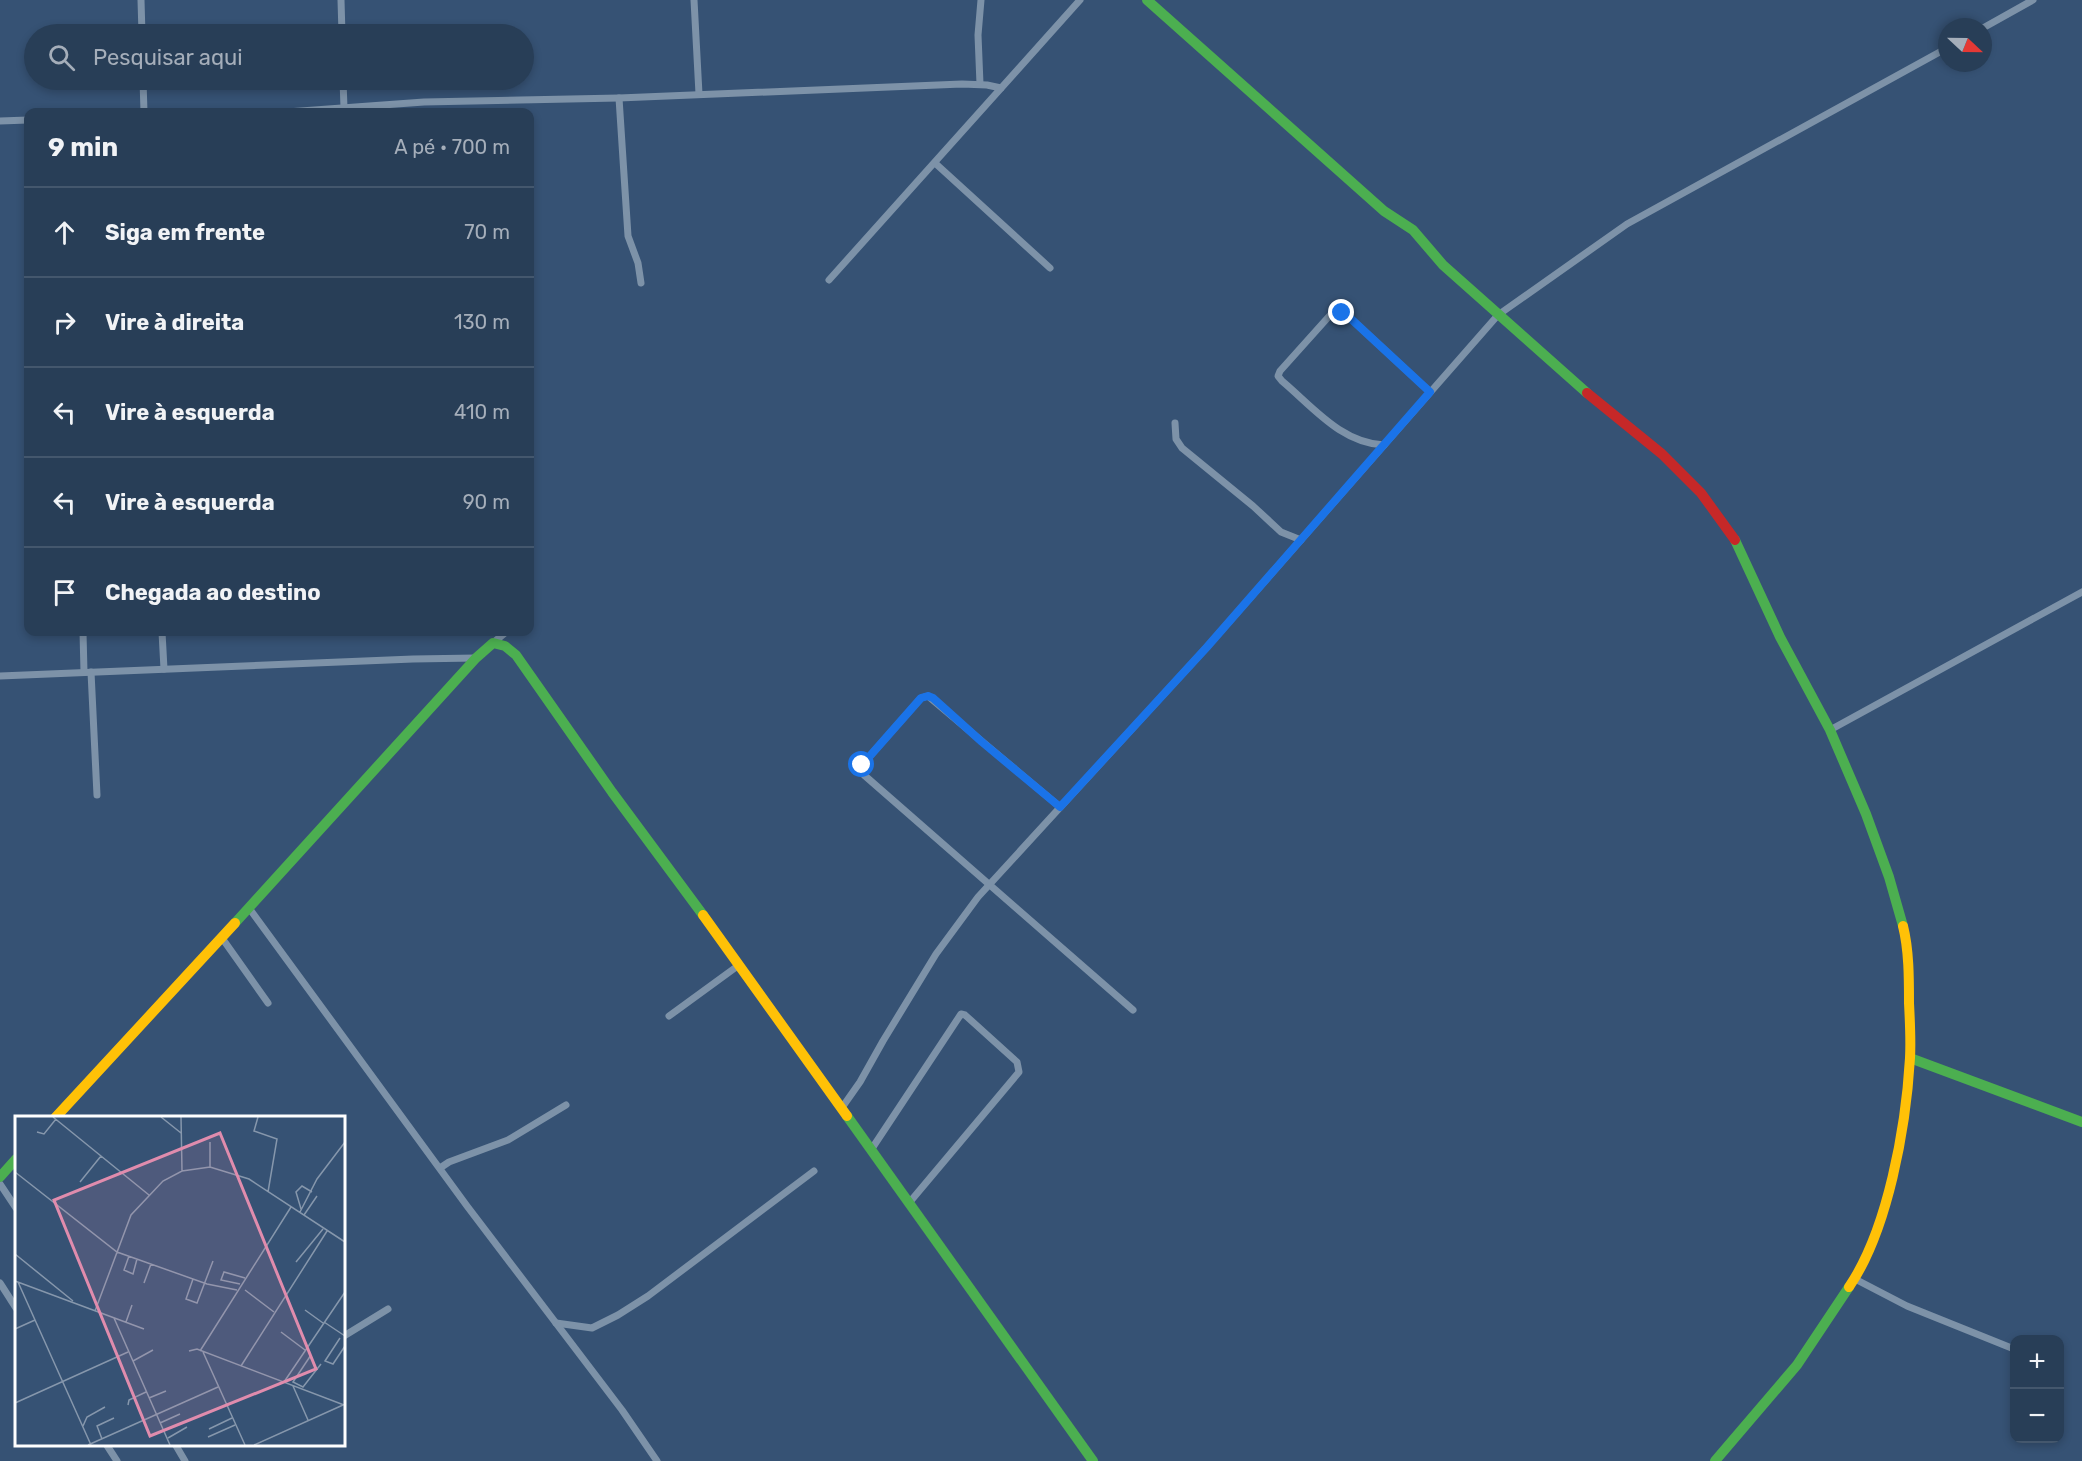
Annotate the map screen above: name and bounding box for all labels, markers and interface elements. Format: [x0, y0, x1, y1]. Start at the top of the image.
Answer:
north arrow [1938, 18, 1992, 72]
search box [24, 24, 534, 90]
icon: search [45, 41, 78, 74]
text: Pesquisar aqui [93, 44, 243, 71]
text: 9 min [48, 132, 118, 163]
text: A pé · 700 m [394, 135, 510, 159]
icon: ahead [48, 216, 81, 249]
text: Siga em frente [105, 219, 265, 246]
text: 70 m [464, 220, 510, 244]
route end [1328, 299, 1354, 325]
icon: right [48, 306, 81, 339]
text: Vire à direita [105, 309, 244, 336]
text: 130 m [454, 310, 510, 334]
icon: left [48, 396, 81, 429]
text: Vire à esquerda [105, 399, 275, 426]
text: 410 m [454, 400, 510, 424]
icon: left [48, 486, 81, 519]
text: Vire à esquerda [105, 489, 275, 516]
text: 90 m [463, 490, 510, 514]
icon: arrive [48, 576, 81, 609]
text: Chegada ao destino [105, 579, 321, 606]
route start [848, 751, 874, 777]
inset map [15, 1116, 345, 1446]
map controls [2010, 1335, 2064, 1443]
button: + [2010, 1335, 2064, 1389]
button: − [2010, 1389, 2064, 1443]

